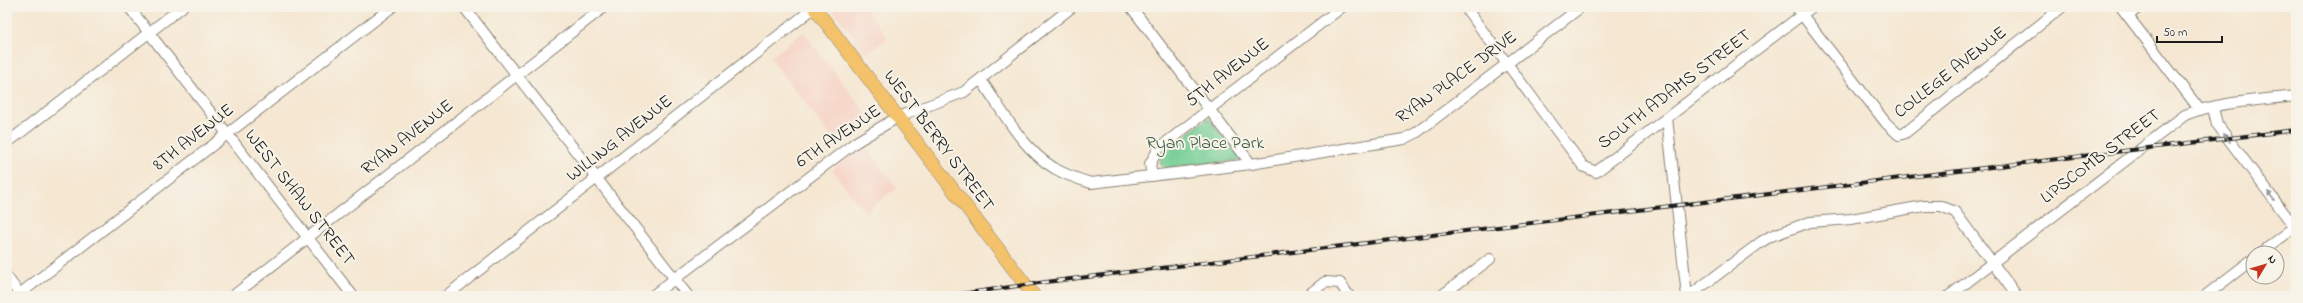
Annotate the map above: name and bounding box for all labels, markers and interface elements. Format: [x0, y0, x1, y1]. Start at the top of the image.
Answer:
scale bar [2157, 18, 2222, 44]
street label: COLLEGE AVENUE [1889, 21, 2013, 125]
street label: SOUTH ADAMS STREET [1593, 24, 1757, 156]
text: 50 m [2163, 24, 2187, 42]
street label: RYAN PLACE DRIVE [1391, 25, 1523, 131]
street label: 5TH AVENUE [1180, 32, 1276, 114]
street label: WEST BERRY STREET [876, 65, 1000, 217]
street label: WILLING AVENUE [561, 89, 679, 189]
street label: RYAN AVENUE [356, 94, 460, 182]
street label: 8TH AVENUE [148, 98, 240, 178]
street label: 6TH AVENUE [791, 99, 887, 175]
street label: LIPSCOMB STREET [2035, 103, 2167, 211]
street label: WEST SHAW STREET [237, 124, 361, 272]
park label: Ryan Place Park [1146, 131, 1264, 157]
one-way arrow [2223, 132, 2231, 143]
one-way arrow [2267, 190, 2275, 201]
north arrow [2245, 245, 2285, 285]
text: N [2263, 252, 2281, 267]

